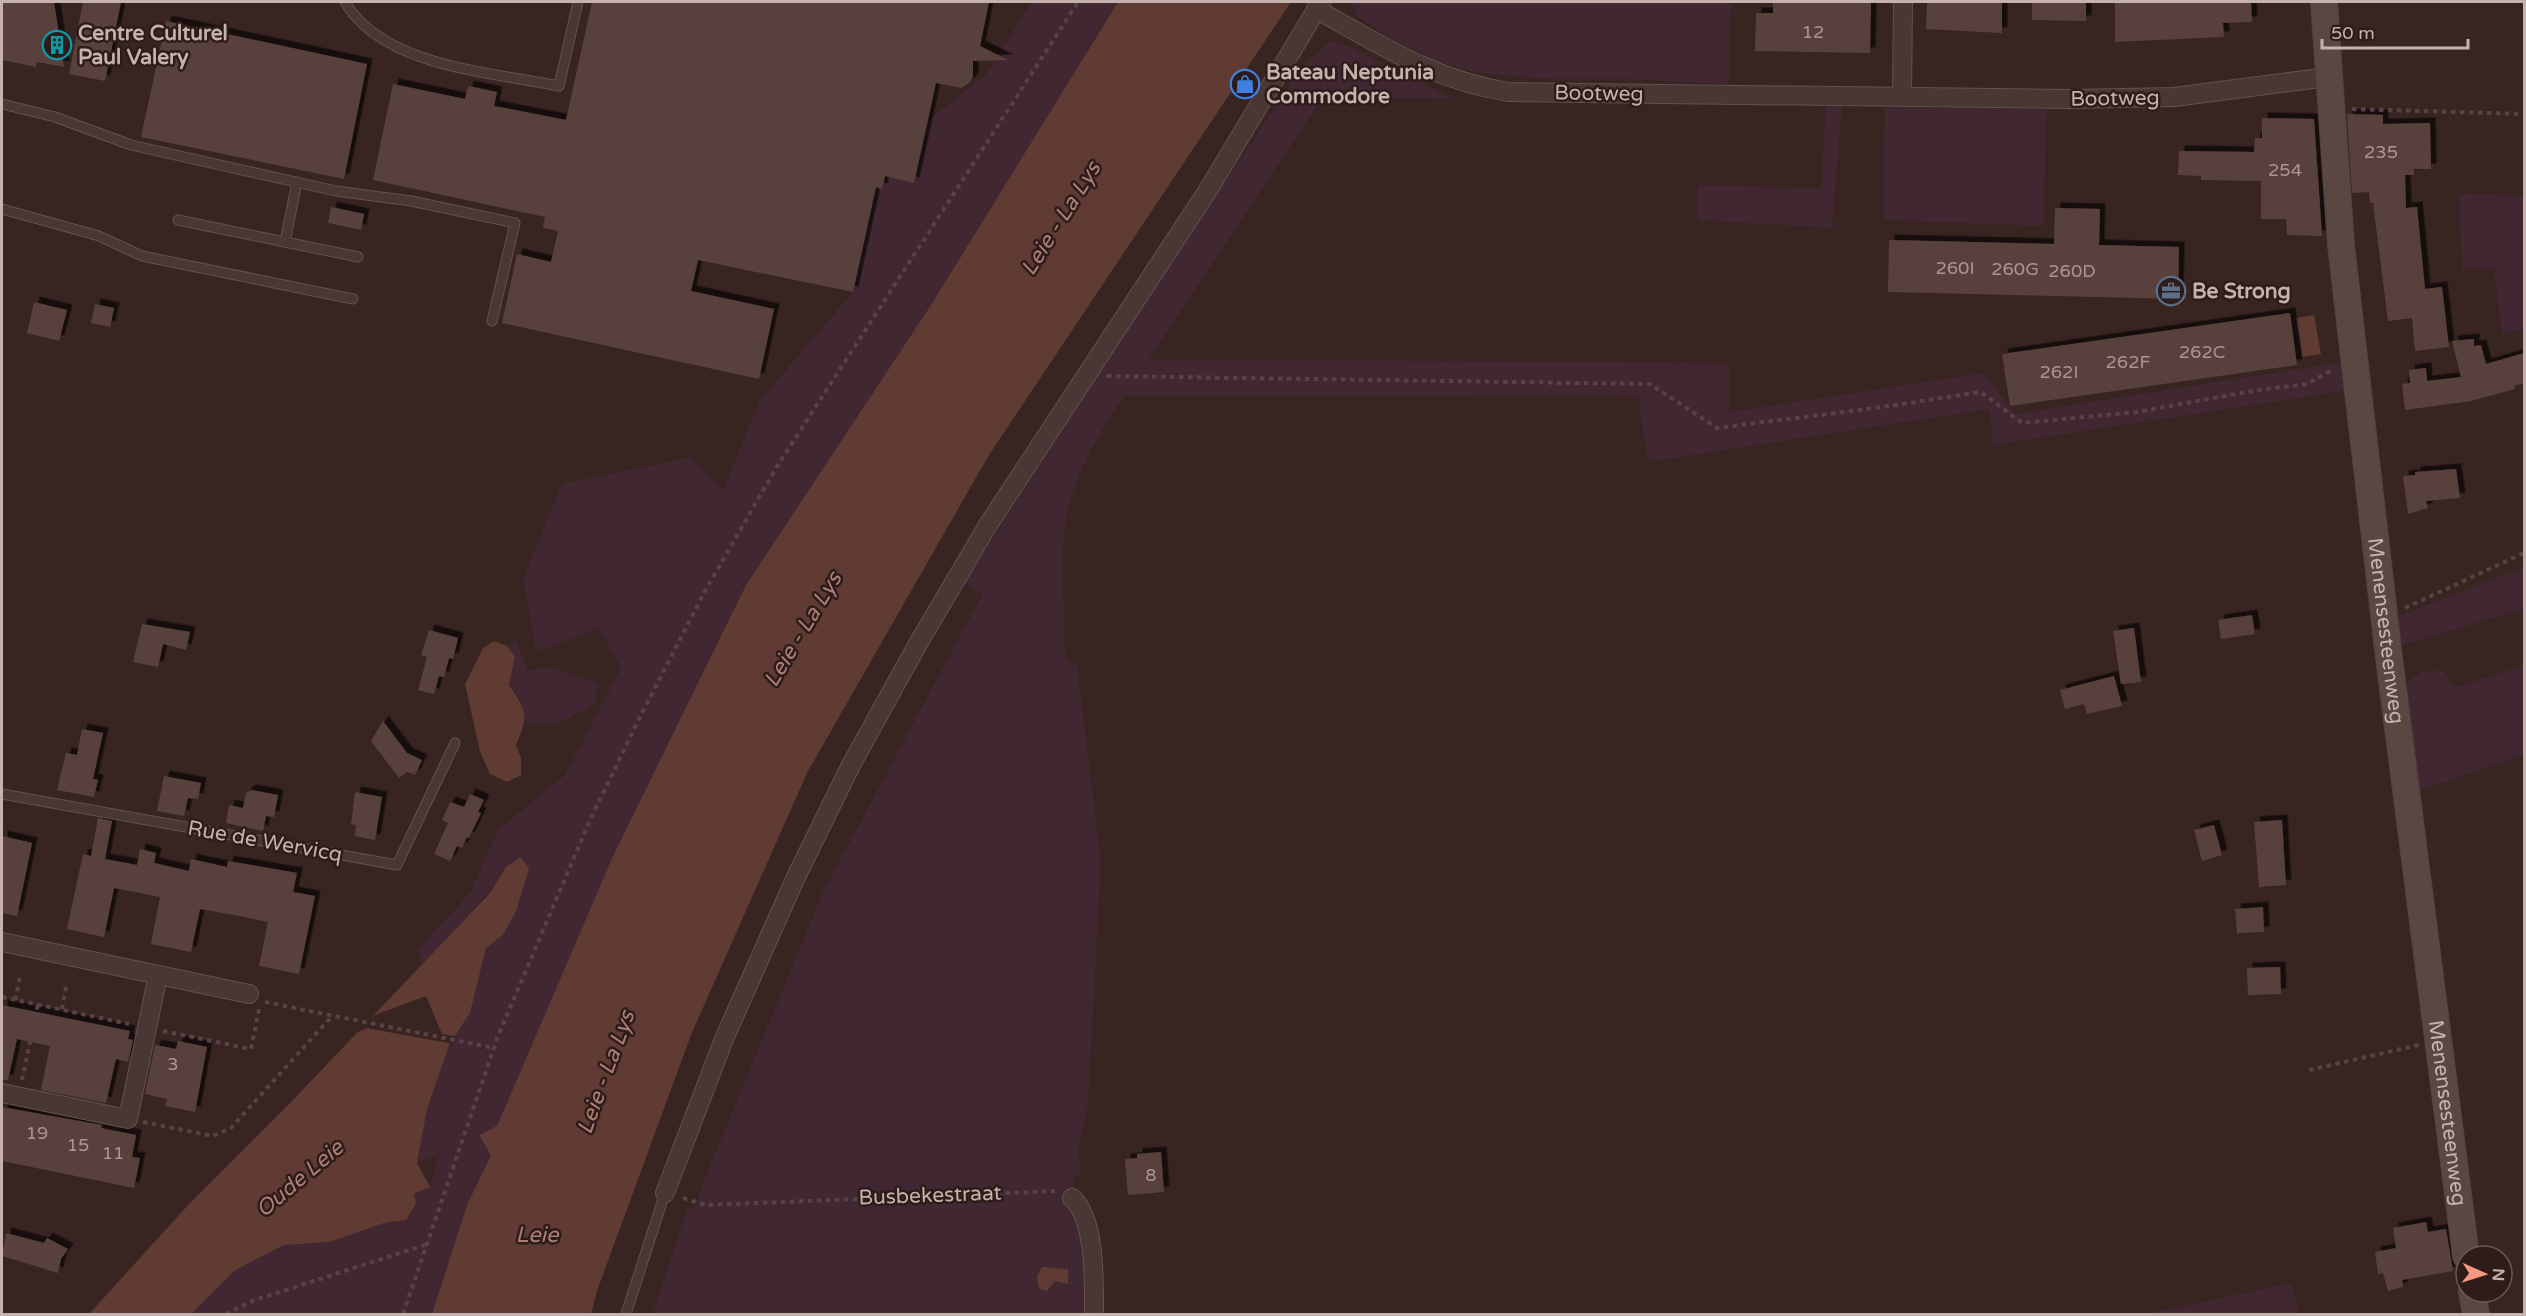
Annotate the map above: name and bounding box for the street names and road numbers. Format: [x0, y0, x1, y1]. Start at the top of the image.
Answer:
street label: Bootweg [1554, 80, 1644, 107]
street label: Bootweg [2070, 85, 2160, 112]
street label: Menensesteenweg [2362, 536, 2409, 725]
street label: Rue de Wervicq [186, 816, 344, 867]
street label: Menensesteenweg [2423, 1018, 2471, 1207]
street label: Busbekestraat [858, 1181, 1002, 1210]

